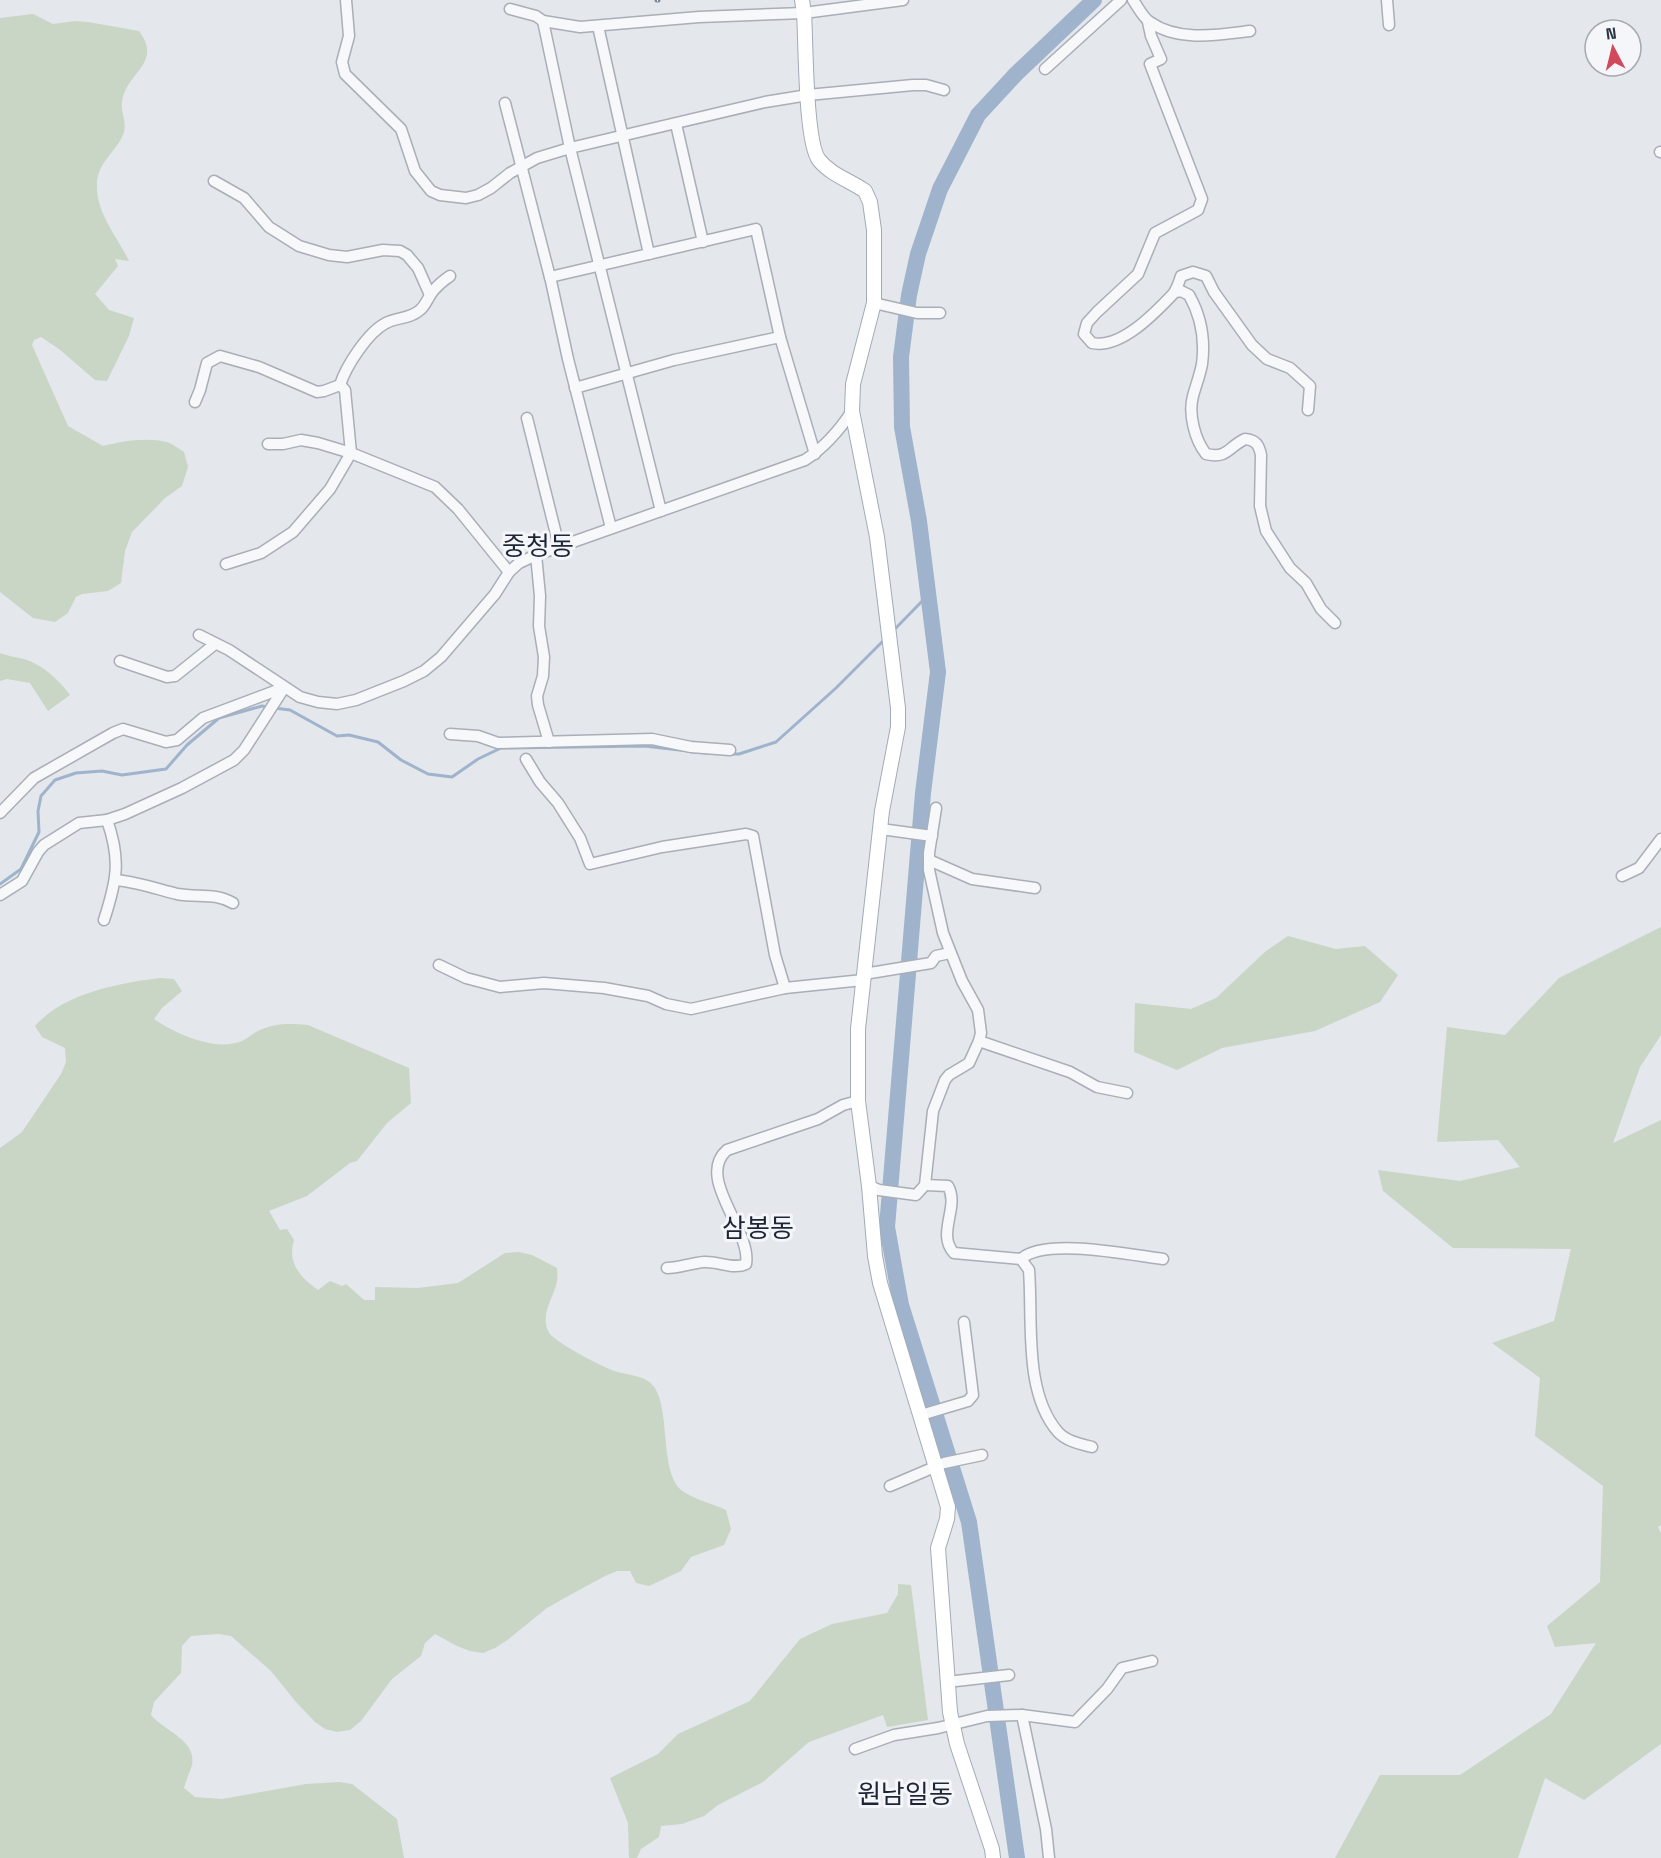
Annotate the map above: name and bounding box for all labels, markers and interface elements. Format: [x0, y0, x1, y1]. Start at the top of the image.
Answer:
north arrow [1583, 18, 1643, 78]
text: N [1605, 23, 1618, 45]
district label: 중청동 [502, 529, 574, 563]
district label: 삼봉동 [722, 1211, 794, 1245]
district label: 원남일동 [857, 1777, 953, 1811]

